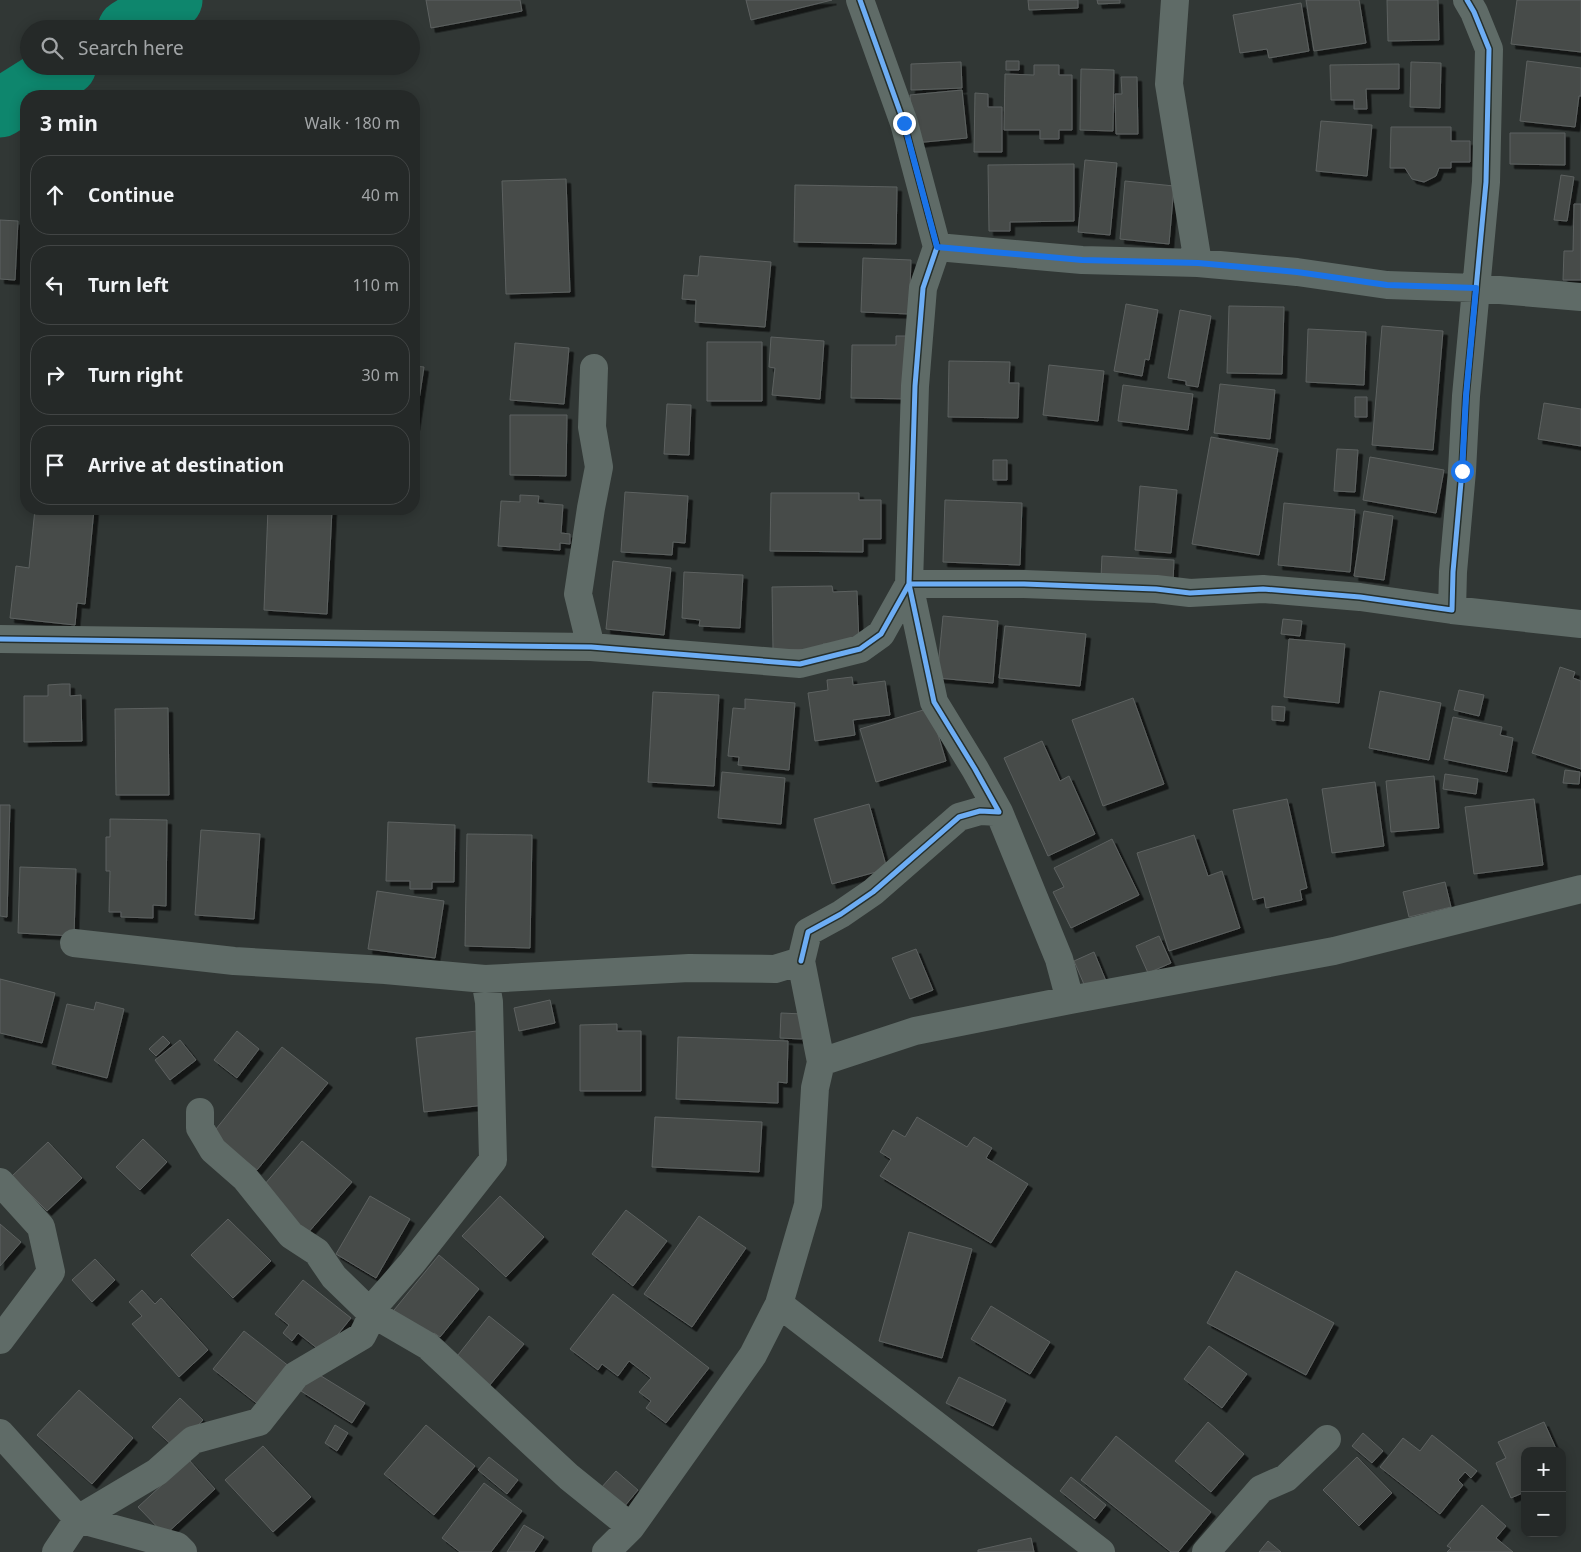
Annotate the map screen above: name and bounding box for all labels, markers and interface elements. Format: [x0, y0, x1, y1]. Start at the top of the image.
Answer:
search box [20, 20, 420, 75]
icon: search [38, 34, 66, 62]
text: Search here [78, 35, 184, 61]
text: 3 min [40, 109, 98, 137]
text: Walk · 180 m [305, 112, 400, 134]
route end [893, 112, 916, 135]
icon: ahead [41, 181, 69, 209]
text: Continue [88, 182, 174, 208]
text: 40 m [362, 184, 399, 206]
icon: left [41, 271, 69, 299]
text: Turn left [88, 272, 169, 298]
text: 110 m [352, 274, 399, 296]
icon: right [41, 361, 69, 389]
text: Turn right [88, 362, 183, 388]
text: 30 m [362, 364, 399, 386]
icon: arrive [41, 451, 69, 479]
text: Arrive at destination [88, 452, 284, 478]
route start [1451, 460, 1474, 483]
map controls [1521, 1447, 1566, 1537]
button: + [1521, 1447, 1566, 1492]
button: − [1521, 1492, 1566, 1537]

